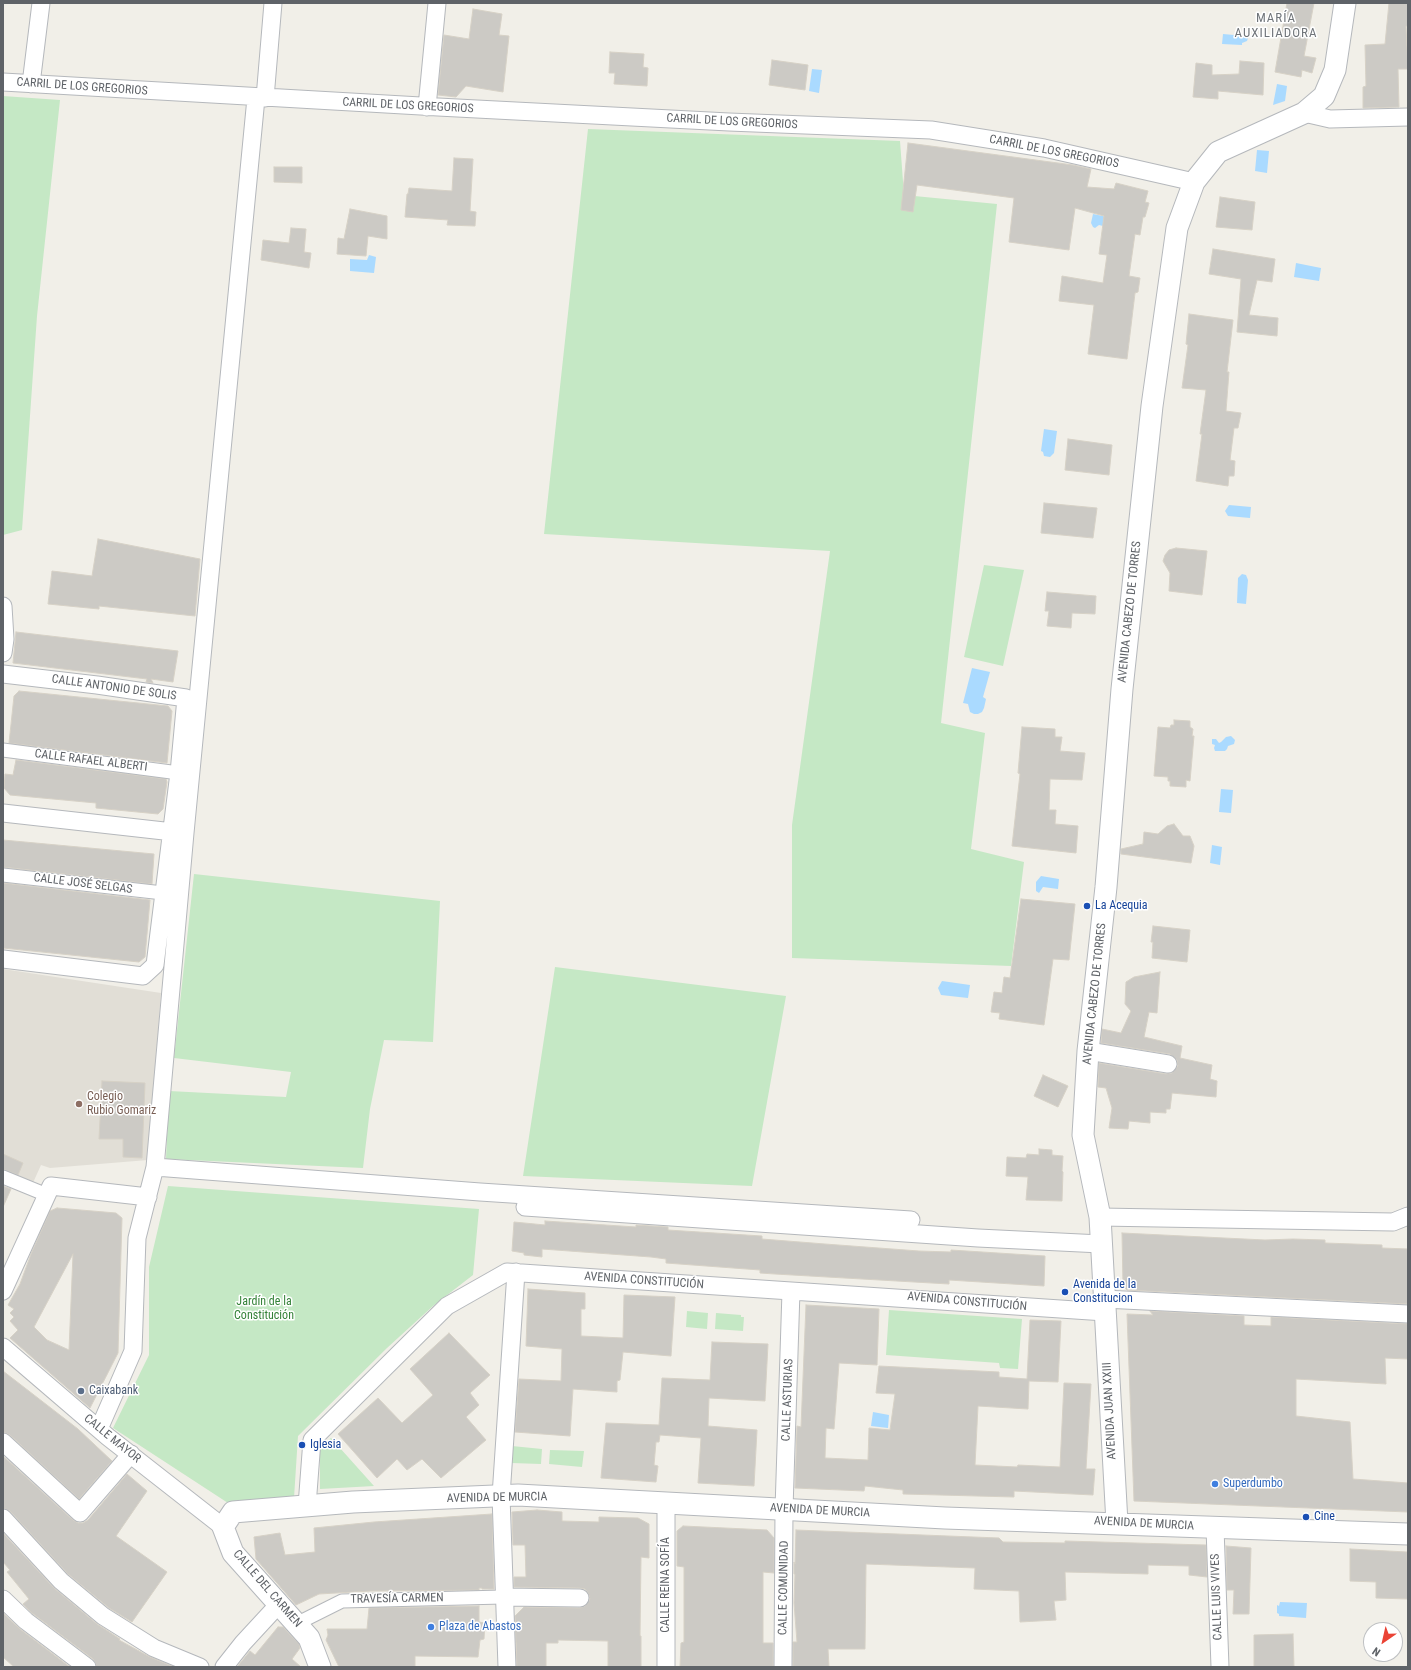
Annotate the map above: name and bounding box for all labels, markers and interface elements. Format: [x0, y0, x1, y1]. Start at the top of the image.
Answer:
district label: MARÍA AUXILIADORA [1235, 11, 1317, 42]
street label: CARRIL DE LOS GREGORIOS [16, 75, 148, 99]
street label: CARRIL DE LOS GREGORIOS [342, 95, 474, 117]
street label: CARRIL DE LOS GREGORIOS [666, 111, 798, 133]
street label: CARRIL DE LOS GREGORIOS [988, 132, 1120, 172]
street label: AVENIDA CABEZO DE TORRES [1115, 541, 1145, 683]
street label: CALLE ANTONIO DE SOLIS [51, 672, 177, 704]
street label: CALLE RAFAEL ALBERTI [34, 747, 148, 775]
street label: CALLE JOSÉ SELGAS [33, 871, 133, 897]
place label: La Acequia [1095, 899, 1148, 913]
marker: La Acequia [1082, 901, 1092, 911]
street label: AVENIDA CABEZO DE TORRES [1080, 923, 1110, 1065]
place label: Colegio Rubio Gomariz [87, 1090, 156, 1118]
marker: Colegio Rubio Gomariz [74, 1099, 84, 1109]
street label: AVENIDA CONSTITUCIÓN [584, 1270, 704, 1292]
place label: Avenida de la Constitucion [1073, 1278, 1136, 1306]
marker: Avenida de la Constitucion [1060, 1287, 1070, 1297]
street label: AVENIDA CONSTITUCIÓN [907, 1290, 1027, 1314]
park label: Jardín de la Constitución [234, 1295, 294, 1323]
street label: CALLE ASTURIAS [779, 1358, 797, 1442]
street label: AVENIDA JUAN XXIII [1100, 1362, 1120, 1460]
place label: Caixabank [89, 1384, 138, 1398]
marker: Caixabank [76, 1386, 86, 1396]
street label: CALLE MAYOR [81, 1412, 143, 1466]
place label: Iglesia [310, 1438, 341, 1452]
marker: Iglesia [297, 1440, 307, 1450]
place label: Superdumbo [1223, 1477, 1283, 1491]
marker: Superdumbo [1210, 1479, 1220, 1489]
street label: AVENIDA DE MURCIA [447, 1490, 547, 1506]
street label: AVENIDA DE MURCIA [769, 1501, 871, 1521]
place label: Cine [1314, 1510, 1335, 1524]
marker: Cine [1301, 1512, 1311, 1522]
street label: AVENIDA DE MURCIA [1093, 1514, 1195, 1534]
street label: CALLE REINA SOFÍA [659, 1537, 673, 1633]
street label: CALLE COMUNIDAD [776, 1541, 792, 1635]
street label: CALLE DEL CARMEN [230, 1547, 304, 1631]
street label: CALLE LUIS VIVES [1208, 1553, 1226, 1641]
street label: TRAVESÍA CARMEN [350, 1591, 444, 1607]
place label: Plaza de Abastos [439, 1620, 521, 1634]
marker: Plaza de Abastos [426, 1622, 436, 1632]
north arrow [1363, 1622, 1403, 1662]
text: N [1370, 1644, 1383, 1659]

